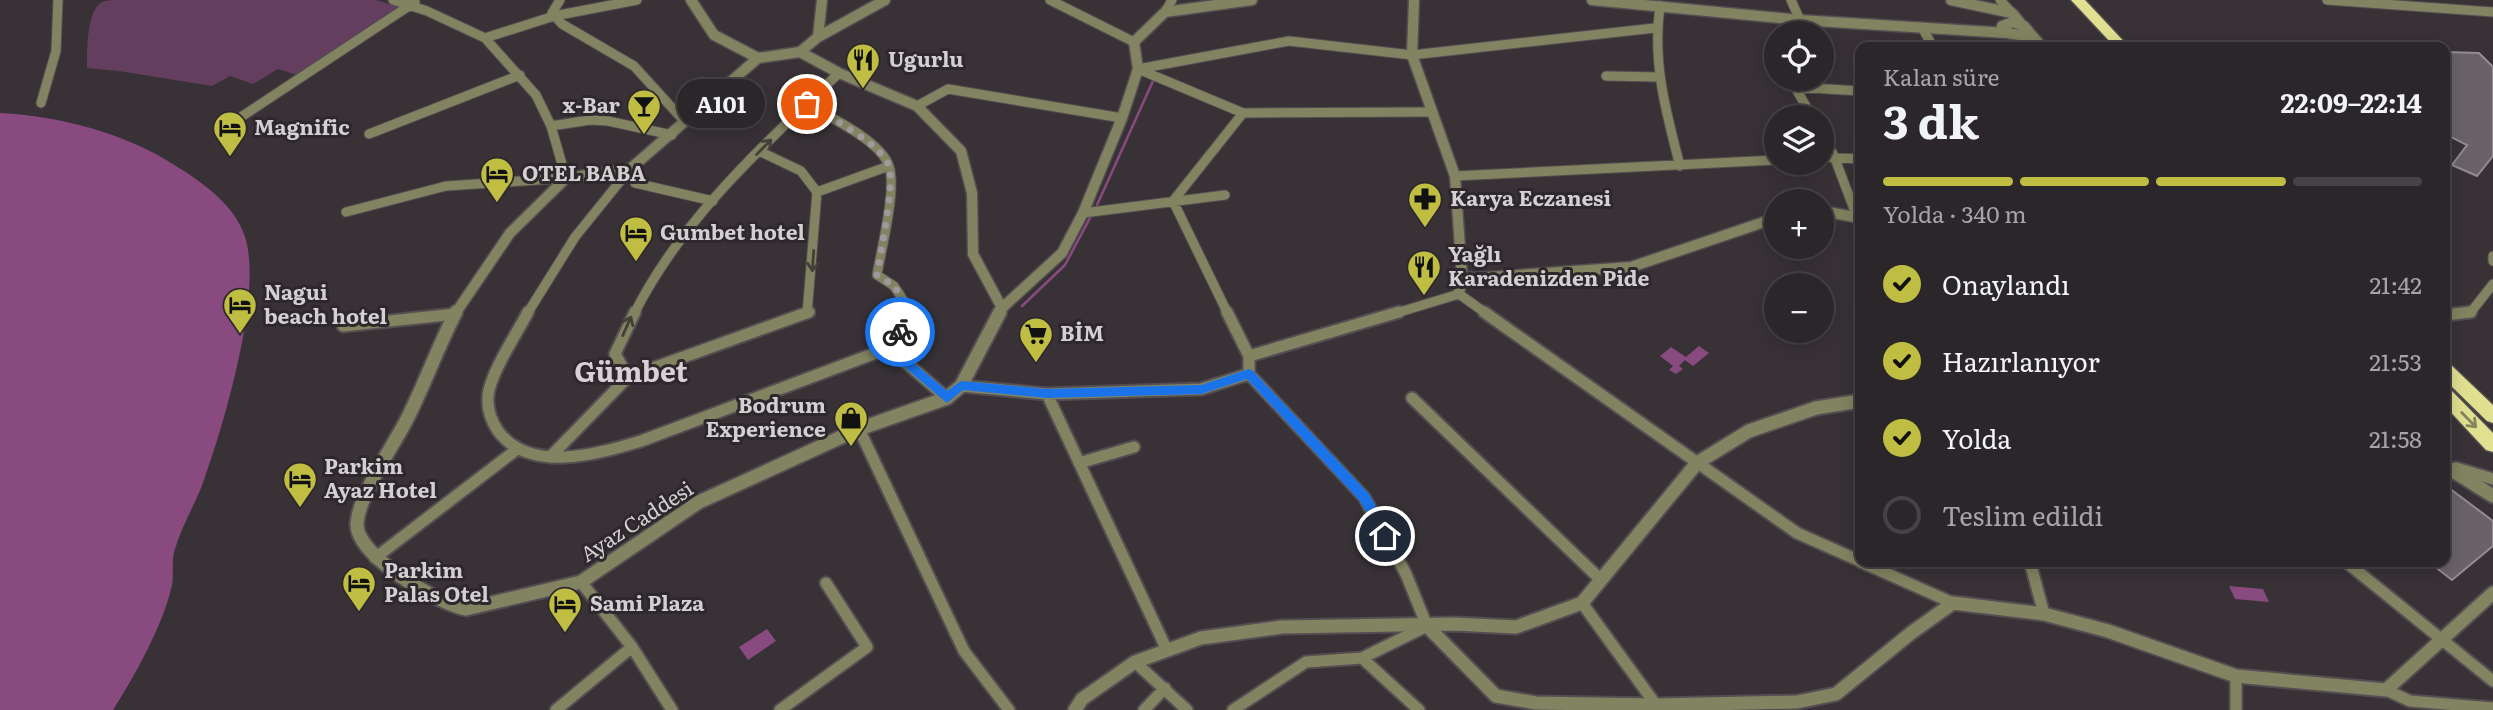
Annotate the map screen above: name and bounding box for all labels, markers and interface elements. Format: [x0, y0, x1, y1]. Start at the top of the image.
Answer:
map controls [1764, 21, 1834, 343]
button: locate [1764, 21, 1834, 91]
restaurant icon: Ugurlu [844, 41, 882, 90]
place label: Ugurlu [888, 42, 963, 73]
text: Kalan süre [1883, 59, 2000, 93]
pin [777, 74, 837, 134]
callout: A101 [678, 80, 765, 128]
text: 22:09–22:14 [2281, 82, 2422, 121]
icon: bag [788, 85, 826, 123]
text: 3 dk [1883, 85, 1979, 153]
text: A101 [696, 86, 746, 120]
bar icon: x-Bar [625, 87, 663, 136]
place label: x-Bar [562, 88, 621, 119]
button: layers [1764, 105, 1834, 175]
hotel icon: Magnific [211, 109, 249, 158]
place label: Magnific [254, 110, 350, 141]
one-way arrow [756, 138, 773, 155]
hotel icon: OTEL BABA [478, 155, 516, 204]
place label: OTEL BABA [522, 156, 646, 187]
pharmacy icon: Karya Eczanesi [1406, 180, 1444, 229]
place label: Karya Eczanesi [1450, 181, 1612, 212]
button: + [1764, 189, 1834, 259]
text: Yolda · 340 m [1883, 196, 2026, 230]
hotel icon: Gumbet hotel [617, 214, 655, 263]
place label: Gumbet hotel [660, 215, 805, 246]
place label: Yağlı Karadenizden Pide [1448, 237, 1649, 292]
restaurant icon: Yağlı Karadenizden Pide [1405, 248, 1443, 297]
one-way arrow [806, 249, 819, 272]
text: Onaylandı [1942, 264, 2070, 303]
icon: check [1883, 265, 1921, 303]
text: 21:42 [2369, 267, 2422, 301]
button: − [1764, 273, 1834, 343]
place label: Nagui beach hotel [264, 275, 388, 330]
hotel icon: Nagui beach hotel [221, 286, 259, 335]
courier [865, 297, 935, 367]
icon: bike [881, 313, 919, 351]
supermarket icon: BİM [1017, 315, 1055, 364]
one-way arrow [621, 316, 634, 337]
place label: BİM [1060, 316, 1104, 347]
text: Hazırlanıyor [1942, 341, 2100, 380]
icon: check [1883, 342, 1921, 380]
text: 21:53 [2369, 344, 2422, 378]
district label: Gümbet [574, 349, 689, 391]
place label: Bodrum Experience [705, 388, 826, 443]
shop icon: Bodrum Experience [832, 399, 870, 448]
one-way arrow [2460, 411, 2477, 428]
text: Yolda [1942, 418, 2011, 457]
icon: check [1883, 419, 1921, 457]
text: 21:58 [2369, 421, 2422, 455]
place label: Parkim Ayaz Hotel [324, 449, 437, 504]
hotel icon: Parkim Ayaz Hotel [281, 460, 319, 509]
street label: Ayaz Caddesi [573, 472, 698, 568]
text: Teslim edildi [1942, 495, 2103, 534]
pin [1355, 506, 1415, 566]
icon: home [1366, 517, 1404, 555]
place label: Parkim Palas Otel [384, 553, 489, 608]
hotel icon: Parkim Palas Otel [340, 564, 378, 613]
hotel icon: Sami Plaza [546, 585, 584, 634]
place label: Sami Plaza [590, 586, 705, 617]

